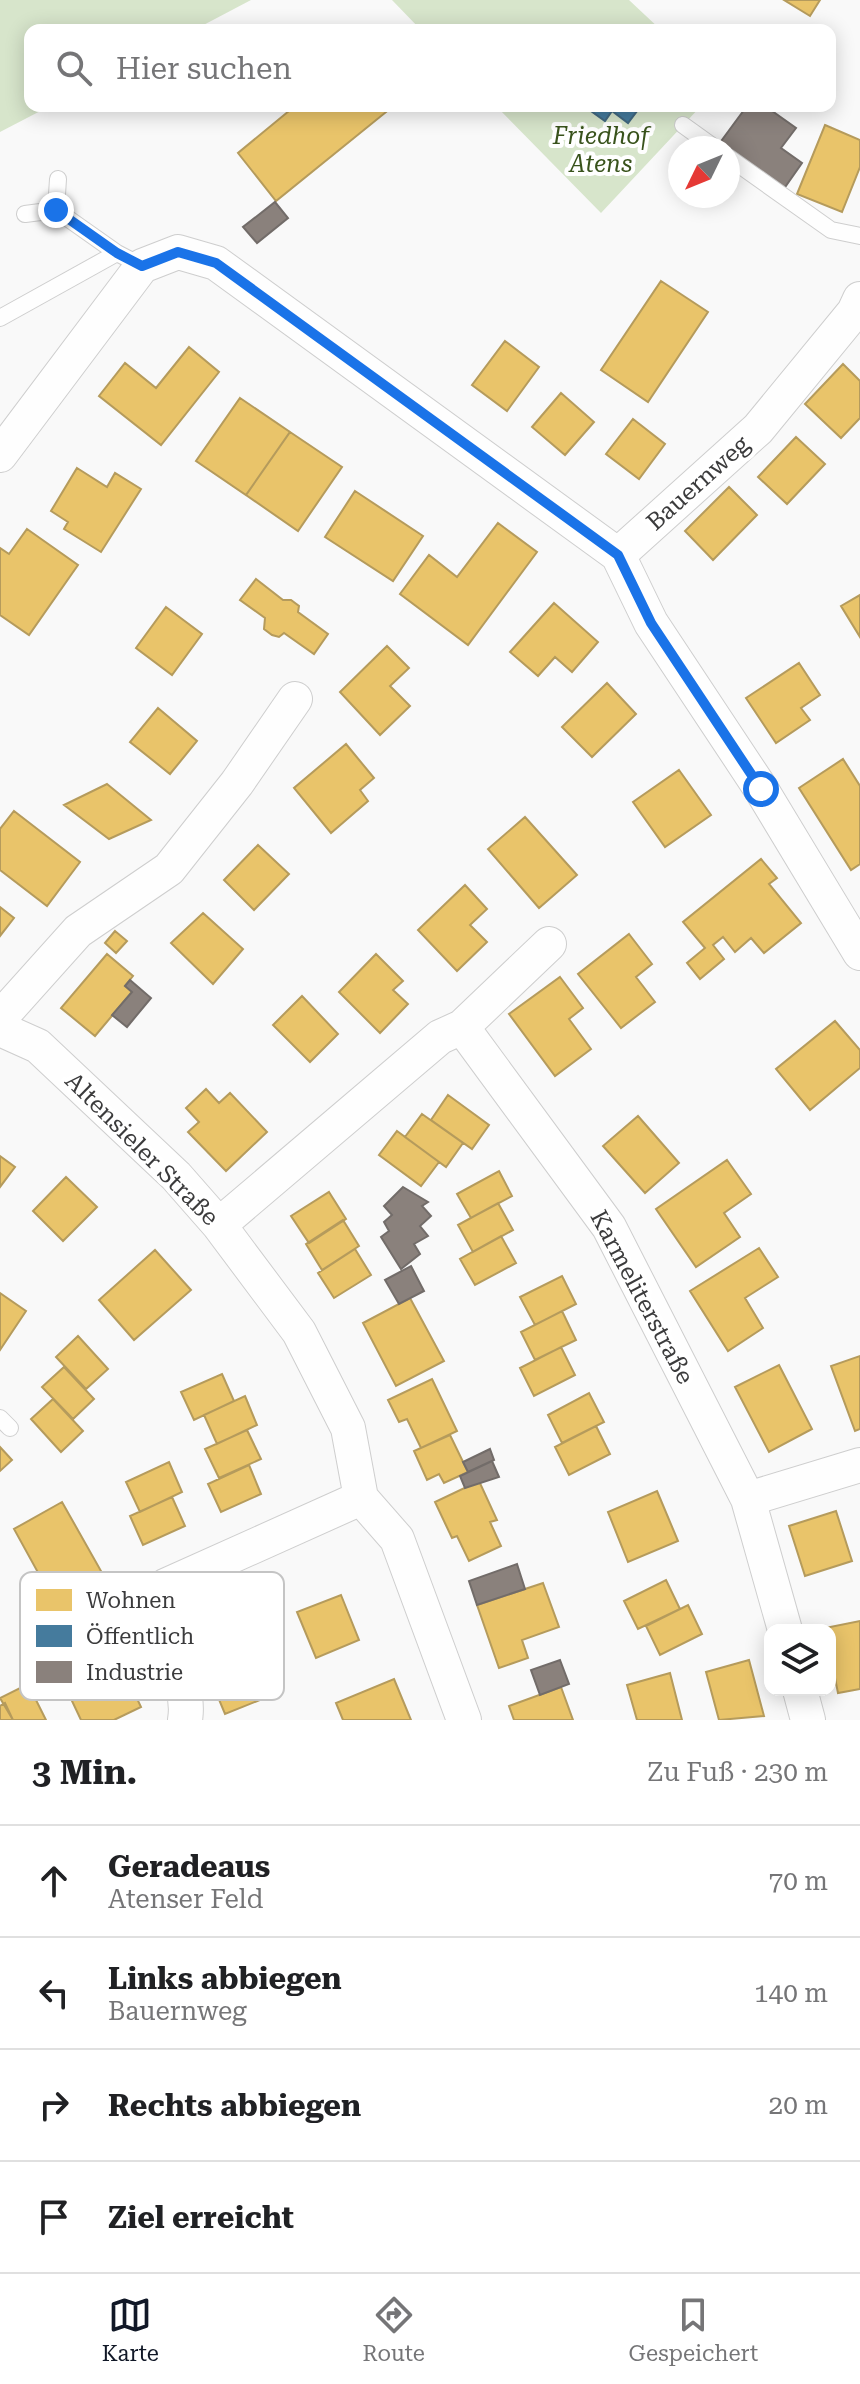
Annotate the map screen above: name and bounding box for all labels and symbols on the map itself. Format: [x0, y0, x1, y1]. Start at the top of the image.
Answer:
park label: Friedhof Atens [552, 122, 652, 178]
north arrow [668, 136, 740, 208]
route end [38, 192, 74, 228]
street label: Bauernweg [641, 429, 755, 536]
route start [743, 771, 779, 807]
street label: Altensieler Straße [60, 1067, 224, 1231]
street label: Karmeliterstraße [584, 1205, 700, 1389]
legend [20, 1572, 284, 1700]
text: Wohnen [86, 1588, 176, 1613]
text: Öffentlich [86, 1623, 194, 1649]
text: Industrie [86, 1660, 183, 1685]

